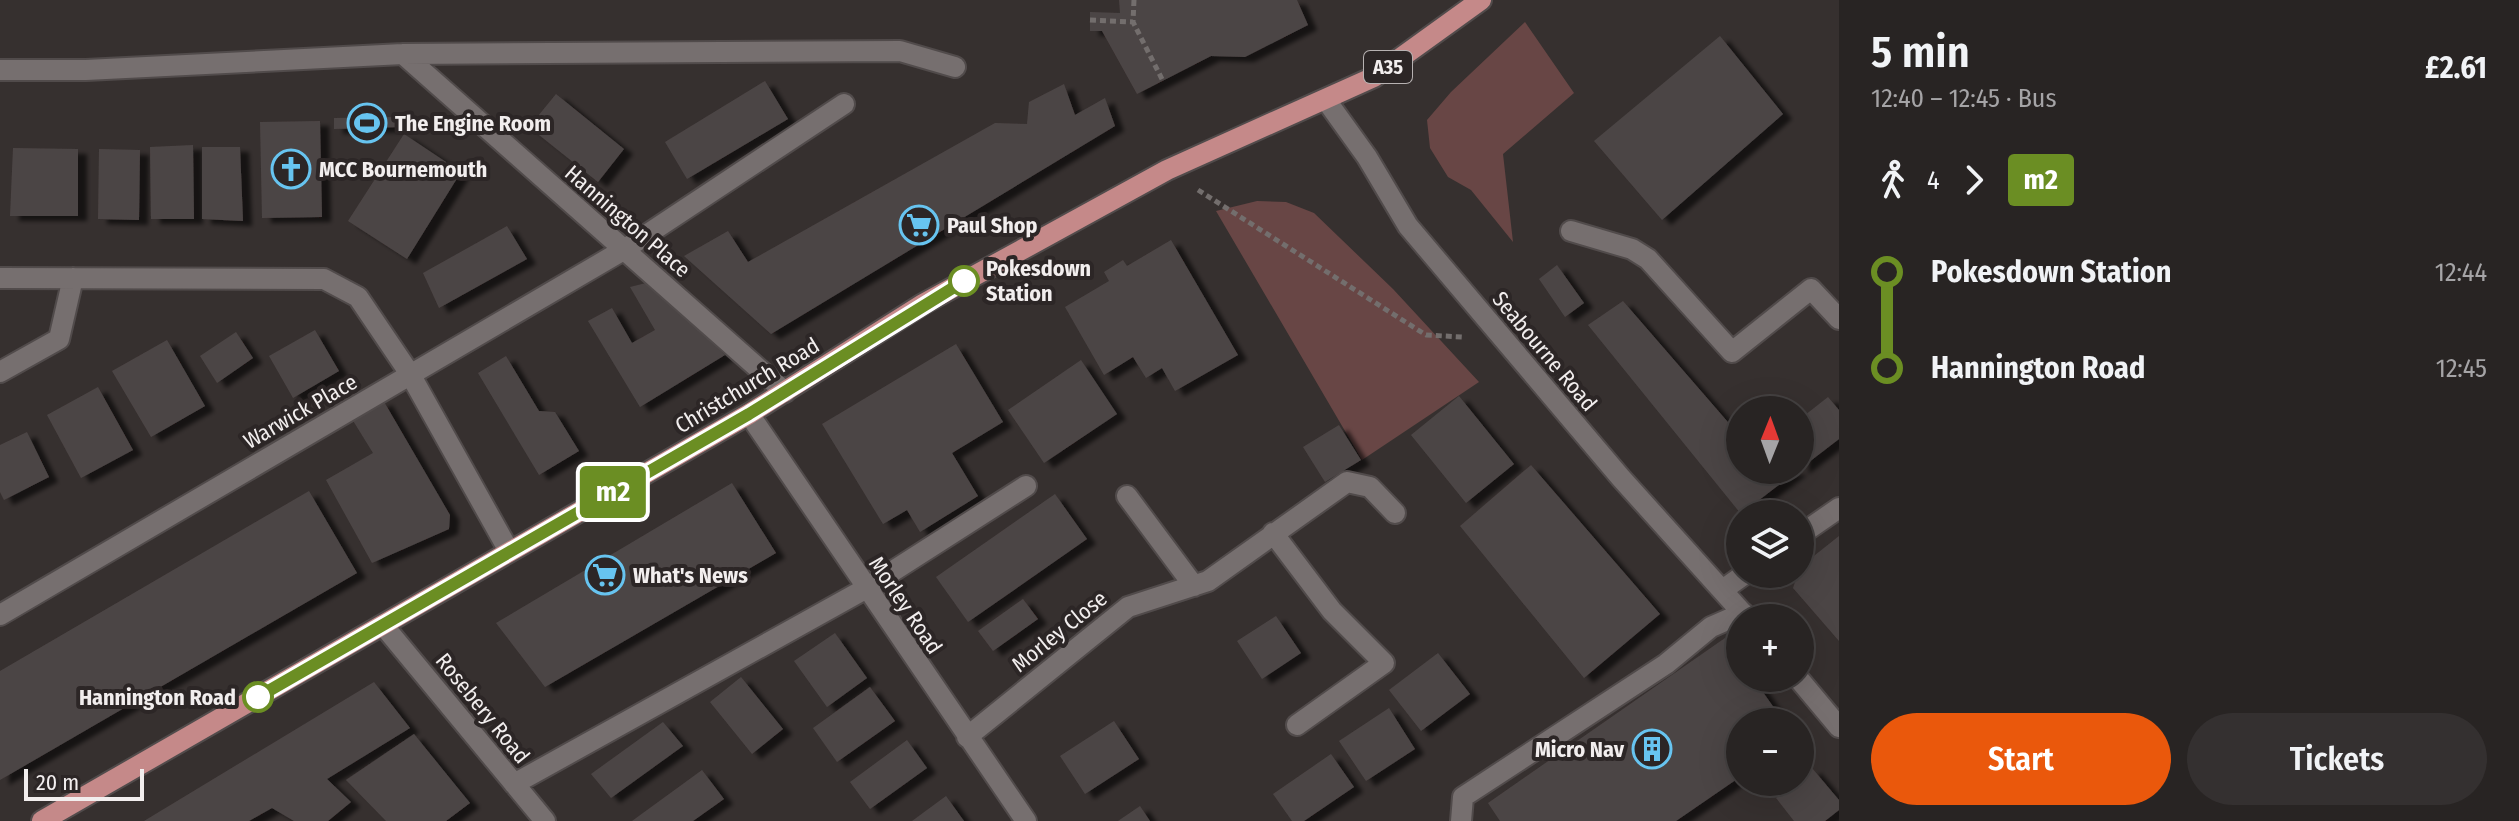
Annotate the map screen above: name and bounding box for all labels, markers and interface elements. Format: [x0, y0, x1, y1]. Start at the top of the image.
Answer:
text: 5 min [1871, 26, 1970, 79]
text: £2.61 [2425, 50, 2487, 86]
road number: A35 [1364, 51, 1412, 83]
text: 12:40 – 12:45 · Bus [1871, 83, 2057, 114]
sports icon: The Engine Room [346, 102, 388, 144]
place label: The Engine Room [395, 110, 551, 137]
church icon: MCC Bournemouth [270, 148, 312, 190]
place label: MCC Bournemouth [319, 156, 487, 183]
icon: walk [1871, 158, 1915, 202]
icon: forward [1952, 158, 1996, 202]
street label: Hannington Place [559, 159, 696, 283]
text: m2 [2024, 163, 2058, 196]
text: 4 [1927, 165, 1940, 196]
supermarket icon: Paul Shop [898, 204, 940, 246]
place label: Paul Shop [947, 212, 1038, 239]
text: Pokesdown Station [1931, 254, 2171, 290]
place label: Pokesdown Station [986, 255, 1091, 307]
text: 12:44 [2435, 257, 2487, 288]
marker: Pokesdown Station [949, 266, 979, 296]
street label: Seabourne Road [1487, 286, 1603, 417]
street label: Christchurch Road [670, 332, 824, 439]
text: Hannington Road [1931, 350, 2145, 386]
text: 12:45 [2436, 353, 2487, 384]
street label: Warwick Place [239, 368, 362, 455]
north arrow [1726, 396, 1814, 484]
map controls [1726, 396, 1814, 796]
line badge: m2 [577, 466, 649, 518]
text: m2 [596, 475, 630, 508]
button: layers [1726, 500, 1814, 588]
street label: Morley Road [863, 551, 948, 659]
supermarket icon: What's News [584, 554, 626, 596]
place label: What's News [633, 562, 748, 589]
street label: Morley Close [1006, 585, 1112, 678]
button: + [1726, 604, 1814, 692]
street label: Rosebery Road [430, 648, 535, 769]
marker: Hannington Road [243, 682, 273, 712]
place label: Hannington Road [79, 684, 236, 711]
button: − [1726, 708, 1814, 796]
button: Start [1871, 713, 2171, 805]
button: Tickets [2187, 713, 2487, 805]
building icon: Micro Nav [1631, 728, 1673, 770]
place label: Micro Nav [1535, 736, 1625, 763]
scale bar [24, 765, 144, 801]
text: 20 m [36, 769, 79, 796]

